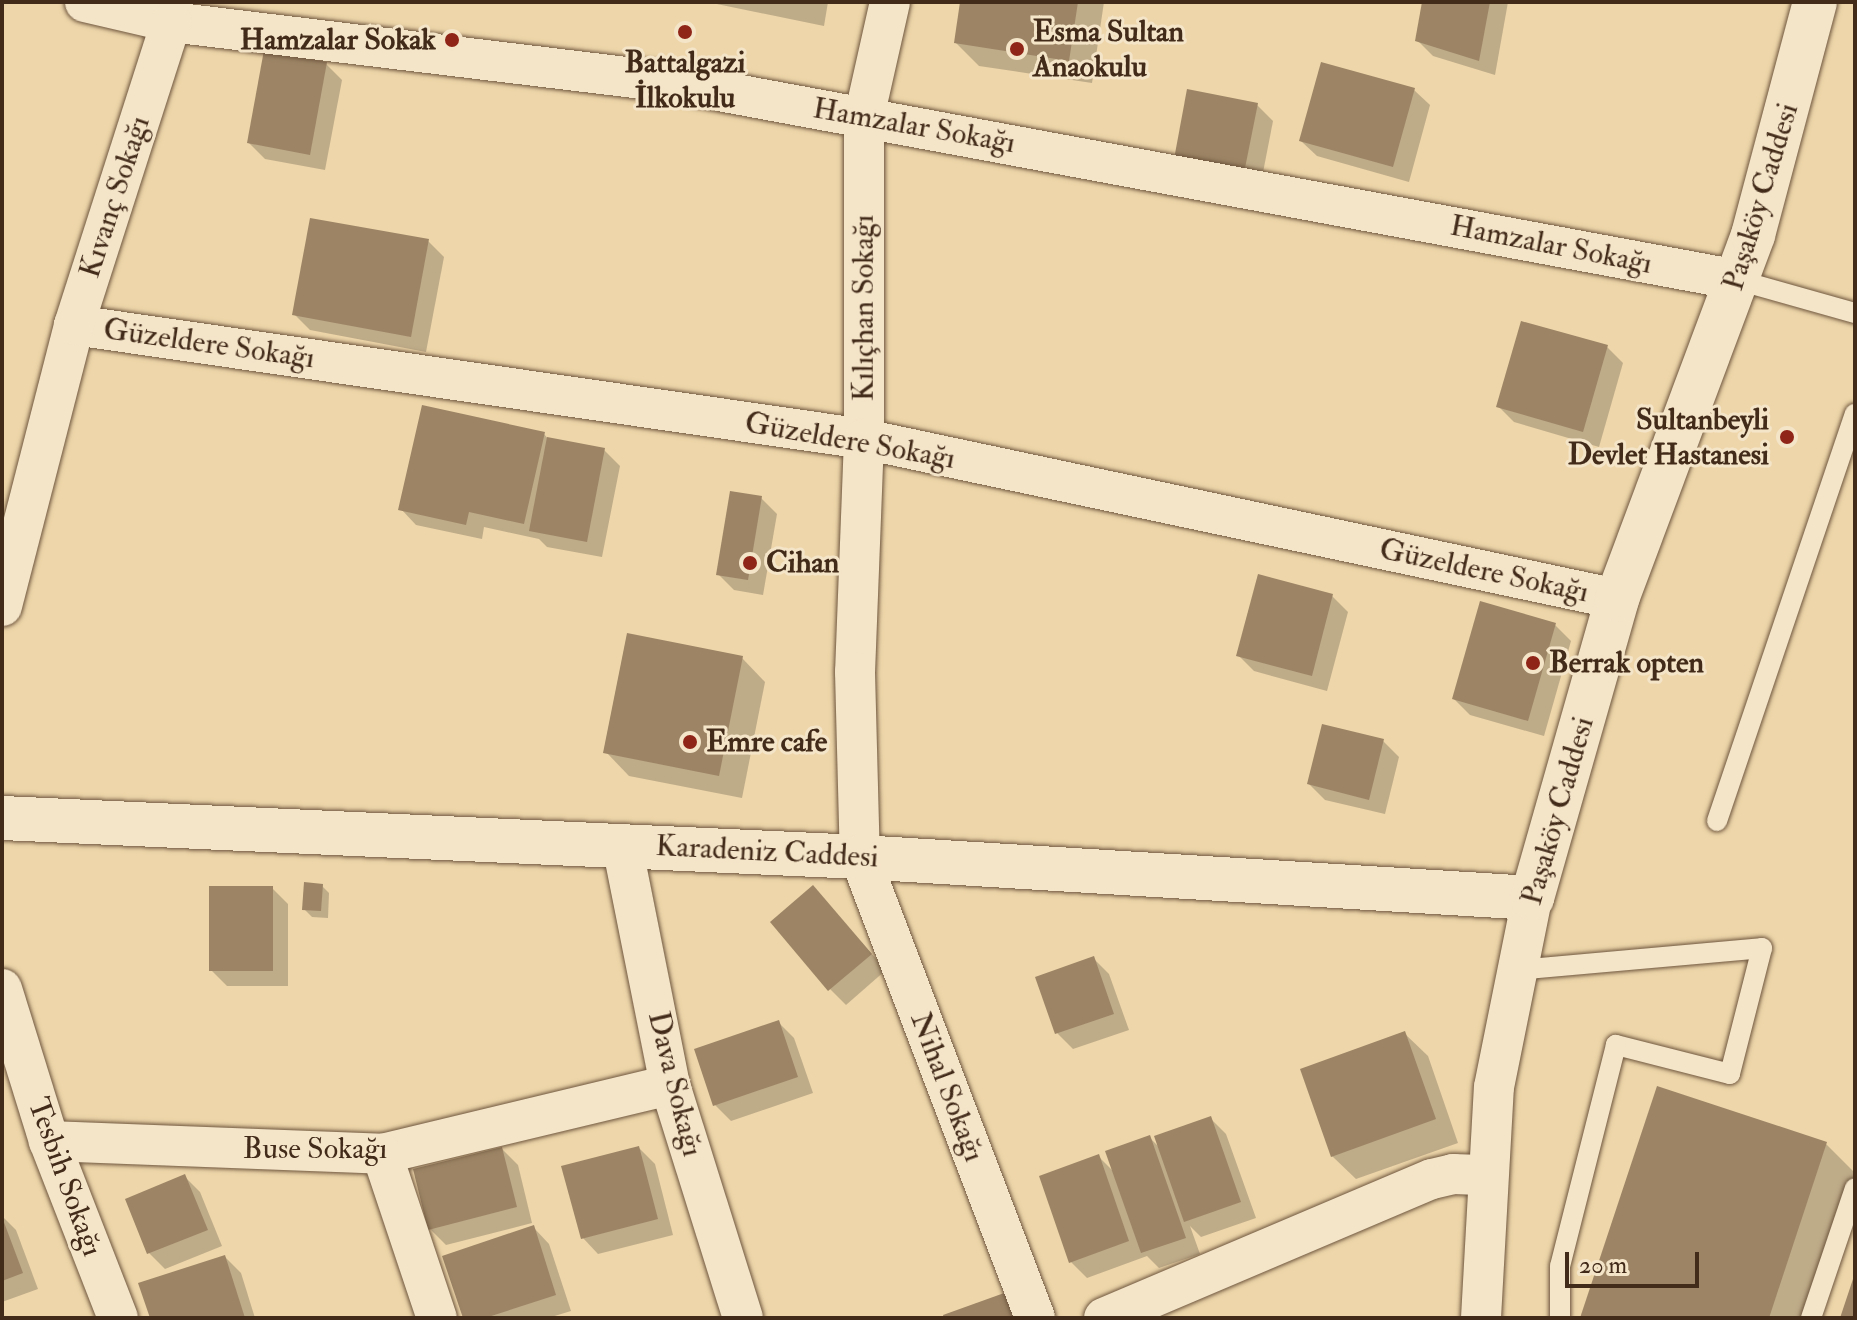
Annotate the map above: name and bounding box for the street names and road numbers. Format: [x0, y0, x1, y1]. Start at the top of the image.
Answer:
street label: Hamzalar Sokağı [810, 90, 1018, 162]
street label: Paşaköy Caddesi [1715, 99, 1807, 295]
street label: Kıvanç Sokağı [72, 112, 158, 282]
street label: Hamzalar Sokağı [1447, 208, 1655, 282]
street label: Kılıçhan Sokağı [846, 215, 882, 401]
street label: Güzeldere Sokağı [101, 311, 317, 377]
street label: Güzeldere Sokağı [742, 405, 958, 477]
street label: Güzeldere Sokağı [1376, 531, 1592, 611]
street label: Paşaköy Caddesi [1514, 713, 1602, 909]
street label: Karadeniz Caddesi [655, 828, 879, 876]
street label: Nihal Sokağı [902, 1007, 992, 1167]
street label: Dava Sokağı [640, 1008, 710, 1160]
street label: Tesbih Sokağı [20, 1093, 110, 1261]
street label: Buse Sokağı [243, 1131, 387, 1167]

